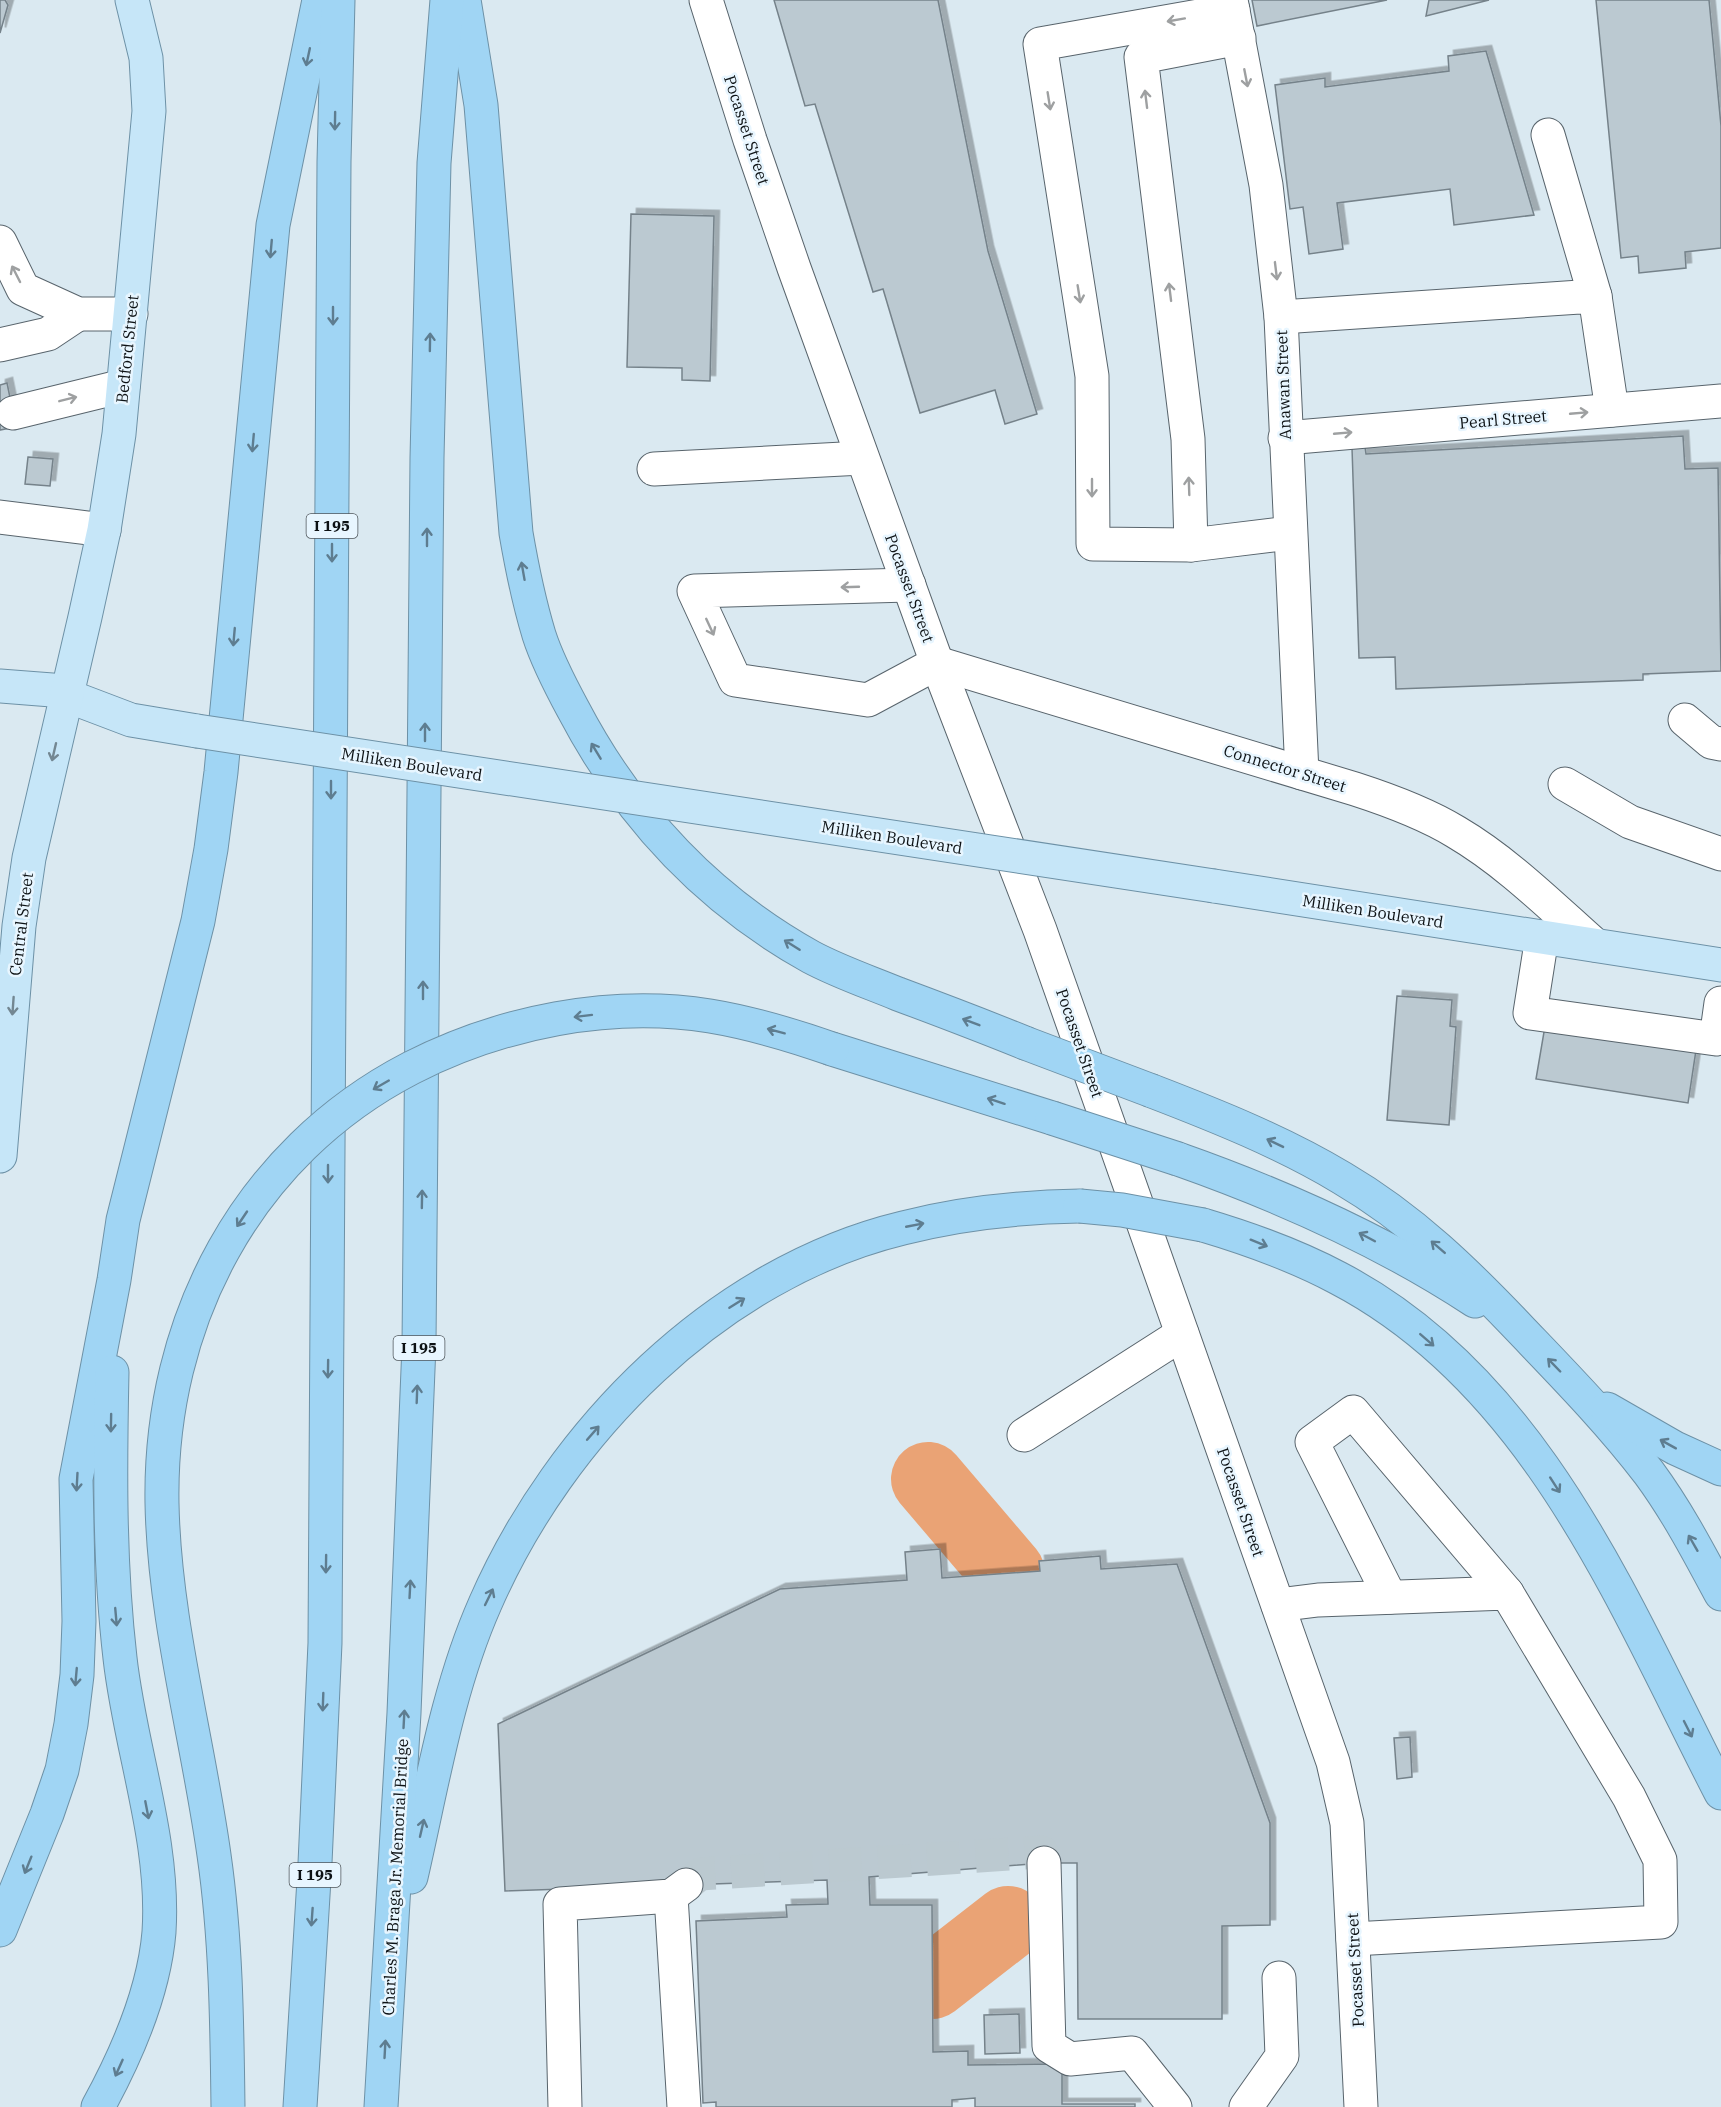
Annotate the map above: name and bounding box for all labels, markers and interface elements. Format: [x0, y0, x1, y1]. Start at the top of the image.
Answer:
one-way arrow [1166, 15, 1186, 26]
one-way arrow [301, 48, 313, 67]
one-way arrow [1241, 68, 1252, 87]
street label: Pocasset Street [720, 73, 774, 188]
one-way arrow [1140, 89, 1151, 109]
one-way arrow [1044, 90, 1055, 110]
one-way arrow [329, 111, 341, 131]
one-way arrow [265, 238, 276, 258]
one-way arrow [1271, 260, 1282, 280]
one-way arrow [10, 266, 22, 283]
one-way arrow [1074, 283, 1085, 303]
one-way arrow [1164, 283, 1175, 303]
street label: Bedford Street [111, 293, 143, 404]
one-way arrow [327, 306, 339, 326]
street label: Anawan Street [1271, 329, 1295, 440]
one-way arrow [424, 332, 436, 352]
one-way arrow [58, 393, 77, 405]
street label: Pearl Street [1458, 405, 1548, 433]
one-way arrow [1569, 407, 1589, 418]
one-way arrow [1333, 427, 1353, 438]
one-way arrow [247, 432, 258, 452]
one-way arrow [1086, 477, 1098, 497]
one-way arrow [1183, 477, 1195, 497]
road number: I 195 [306, 514, 358, 538]
one-way arrow [421, 527, 433, 547]
street label: Pocasset Street [881, 531, 939, 645]
one-way arrow [326, 543, 338, 563]
one-way arrow [517, 562, 528, 582]
one-way arrow [841, 581, 861, 593]
one-way arrow [705, 617, 717, 635]
one-way arrow [228, 627, 239, 646]
one-way arrow [419, 722, 431, 742]
street label: Connector Street [1221, 740, 1349, 796]
one-way arrow [48, 742, 59, 761]
street label: Milliken Boulevard [340, 743, 484, 785]
one-way arrow [590, 743, 602, 760]
one-way arrow [325, 780, 336, 800]
street label: Milliken Boulevard [820, 816, 964, 858]
street label: Central Street [5, 871, 37, 977]
street label: Milliken Boulevard [1301, 890, 1445, 932]
one-way arrow [784, 939, 801, 951]
one-way arrow [417, 980, 429, 1000]
street label: Pocasset Street [1052, 986, 1108, 1101]
one-way arrow [7, 996, 18, 1016]
one-way arrow [574, 1010, 594, 1021]
one-way arrow [962, 1015, 981, 1026]
one-way arrow [767, 1025, 786, 1036]
one-way arrow [373, 1079, 390, 1091]
one-way arrow [987, 1094, 1006, 1105]
one-way arrow [1266, 1136, 1284, 1148]
one-way arrow [322, 1164, 334, 1184]
one-way arrow [416, 1190, 427, 1210]
one-way arrow [235, 1210, 247, 1227]
one-way arrow [904, 1219, 924, 1230]
one-way arrow [1358, 1231, 1376, 1242]
one-way arrow [1249, 1238, 1268, 1249]
one-way arrow [1431, 1241, 1447, 1255]
one-way arrow [728, 1297, 745, 1309]
one-way arrow [1419, 1333, 1434, 1347]
road number: I 195 [394, 1336, 444, 1360]
one-way arrow [1547, 1357, 1562, 1372]
one-way arrow [323, 1359, 334, 1379]
one-way arrow [412, 1385, 423, 1405]
one-way arrow [105, 1412, 117, 1432]
one-way arrow [586, 1426, 600, 1441]
one-way arrow [1660, 1438, 1677, 1450]
street label: Pocasset Street [1213, 1445, 1269, 1560]
one-way arrow [71, 1472, 82, 1491]
one-way arrow [1549, 1477, 1562, 1494]
one-way arrow [1687, 1535, 1699, 1552]
one-way arrow [320, 1554, 332, 1574]
one-way arrow [404, 1580, 415, 1600]
one-way arrow [484, 1589, 495, 1607]
one-way arrow [111, 1607, 122, 1627]
one-way arrow [70, 1666, 81, 1686]
one-way arrow [317, 1691, 328, 1711]
one-way arrow [398, 1710, 409, 1730]
one-way arrow [1683, 1720, 1694, 1738]
street label: Charles M. Braga Jr. Memorial Bridge [378, 1738, 412, 2016]
one-way arrow [142, 1799, 153, 1819]
one-way arrow [417, 1818, 429, 1837]
one-way arrow [22, 1855, 33, 1873]
road number: I 195 [290, 1863, 340, 1887]
one-way arrow [306, 1907, 317, 1927]
street label: Pocasset Street [1342, 1912, 1368, 2028]
one-way arrow [379, 2039, 390, 2059]
one-way arrow [113, 2058, 124, 2076]

